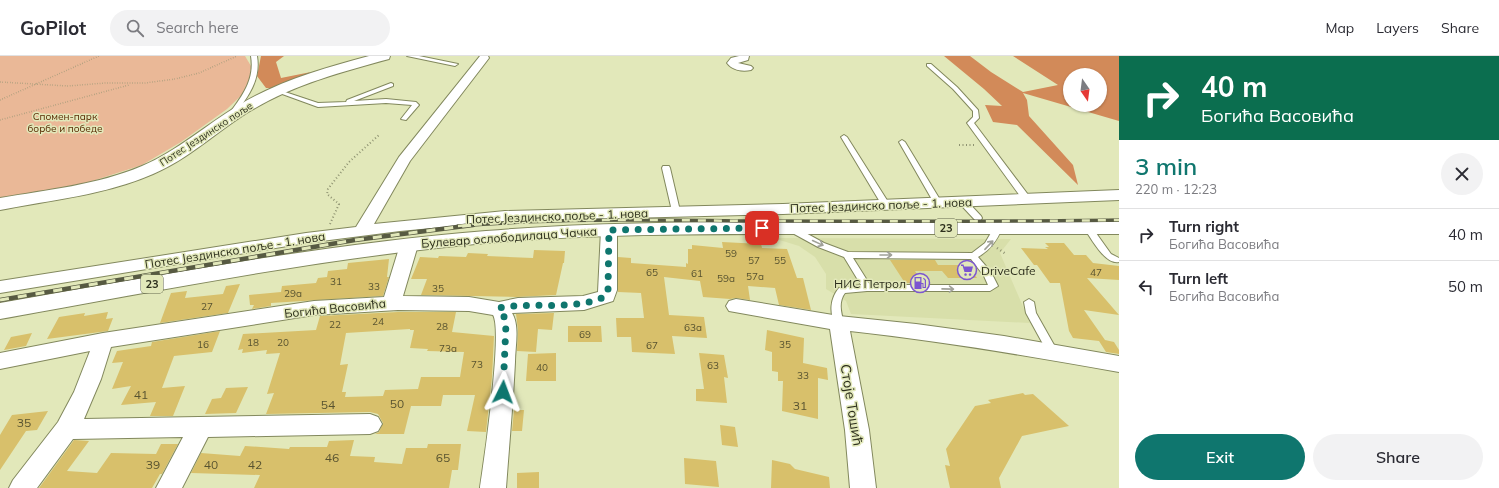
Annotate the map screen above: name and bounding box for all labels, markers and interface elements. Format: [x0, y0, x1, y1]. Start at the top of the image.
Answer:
search box [110, 10, 390, 46]
text: GoPilot [20, 16, 86, 40]
icon: search [124, 17, 146, 39]
text: Search here [156, 18, 239, 37]
text: Map [1325, 19, 1354, 37]
text: Layers [1376, 19, 1419, 37]
text: Share [1441, 19, 1479, 37]
north arrow [1063, 68, 1107, 112]
map controls [1063, 68, 1107, 112]
text: 40 m [1201, 69, 1267, 104]
icon: right [1135, 72, 1187, 124]
street label: Потес Јездинско поље [157, 99, 255, 169]
text: Богића Васовића [1201, 104, 1354, 127]
park label: Спомен-парк борбе и победе [28, 110, 103, 135]
text: 3 min [1135, 151, 1197, 181]
button: close [1441, 153, 1483, 195]
text: 220 m · 12:23 [1135, 181, 1217, 197]
street label: Потес Јездинско поље - 1. нова [790, 194, 972, 216]
street label: Потес Јездинско поље - 1. нова [466, 205, 648, 227]
pin [745, 211, 779, 245]
icon: arrive [751, 217, 773, 239]
text: Turn right [1169, 217, 1239, 236]
road number: 23 [935, 219, 957, 237]
street label: Булевар ослободилаца Чачка [421, 223, 597, 251]
icon: right [1135, 224, 1157, 246]
text: 40 m [1448, 225, 1483, 244]
street label: Потес Јездинско поље - 1. нова [144, 228, 326, 272]
text: Богића Васовића [1169, 236, 1279, 252]
one-way arrow [812, 240, 824, 247]
one-way arrow [984, 240, 993, 250]
house number: 59 [725, 247, 737, 260]
one-way arrow [879, 251, 892, 259]
house number: 57 [748, 254, 760, 267]
house number: 55 [774, 254, 786, 267]
supermarket icon: DriveCafe [956, 259, 978, 281]
place label: DriveCafe [981, 263, 1036, 278]
house number: 65 [646, 266, 658, 279]
house number: 47 [1090, 266, 1102, 279]
house number: 61 [691, 267, 703, 280]
text: Turn left [1169, 269, 1228, 288]
house number: 57a [746, 270, 764, 283]
house number: 59a [717, 272, 735, 285]
fuel station icon: НИС Петрол [909, 272, 931, 294]
road number: 23 [141, 275, 163, 293]
house number: 31 [330, 275, 342, 288]
place label: НИС Петрол [834, 276, 906, 291]
icon: left [1135, 276, 1157, 298]
text: 50 m [1448, 277, 1483, 296]
house number: 33 [368, 280, 380, 293]
house number: 35 [432, 282, 444, 295]
one-way arrow [941, 285, 954, 292]
house number: 29a [284, 287, 302, 300]
text: Богића Васовића [1169, 288, 1279, 304]
street label: Богића Васовића [284, 295, 386, 321]
house number: 27 [201, 300, 213, 313]
house number: 24 [372, 315, 384, 328]
house number: 22 [329, 318, 341, 331]
house number: 28 [436, 320, 448, 333]
house number: 63a [684, 321, 702, 334]
house number: 69 [579, 328, 591, 341]
house number: 18 [247, 336, 259, 349]
house number: 20 [277, 336, 289, 349]
house number: 16 [197, 338, 209, 351]
house number: 35 [779, 338, 791, 351]
house number: 67 [646, 339, 658, 352]
house number: 73a [439, 342, 457, 355]
house number: 73 [471, 358, 483, 371]
house number: 63 [707, 359, 719, 372]
house number: 40 [536, 361, 548, 374]
street label: Стоје Тошић [837, 363, 867, 447]
house number: 33 [797, 369, 809, 382]
position arrow [482, 371, 524, 413]
house number: 41 [134, 387, 148, 402]
house number: 50 [390, 396, 404, 411]
house number: 54 [321, 397, 335, 412]
house number: 31 [793, 398, 807, 413]
house number: 35 [17, 415, 31, 430]
button: Exit [1135, 434, 1305, 480]
button: Share [1313, 434, 1483, 480]
house number: 46 [325, 450, 339, 465]
house number: 65 [436, 450, 450, 465]
house number: 39 [146, 457, 160, 472]
house number: 40 [204, 457, 218, 472]
house number: 42 [248, 457, 262, 472]

